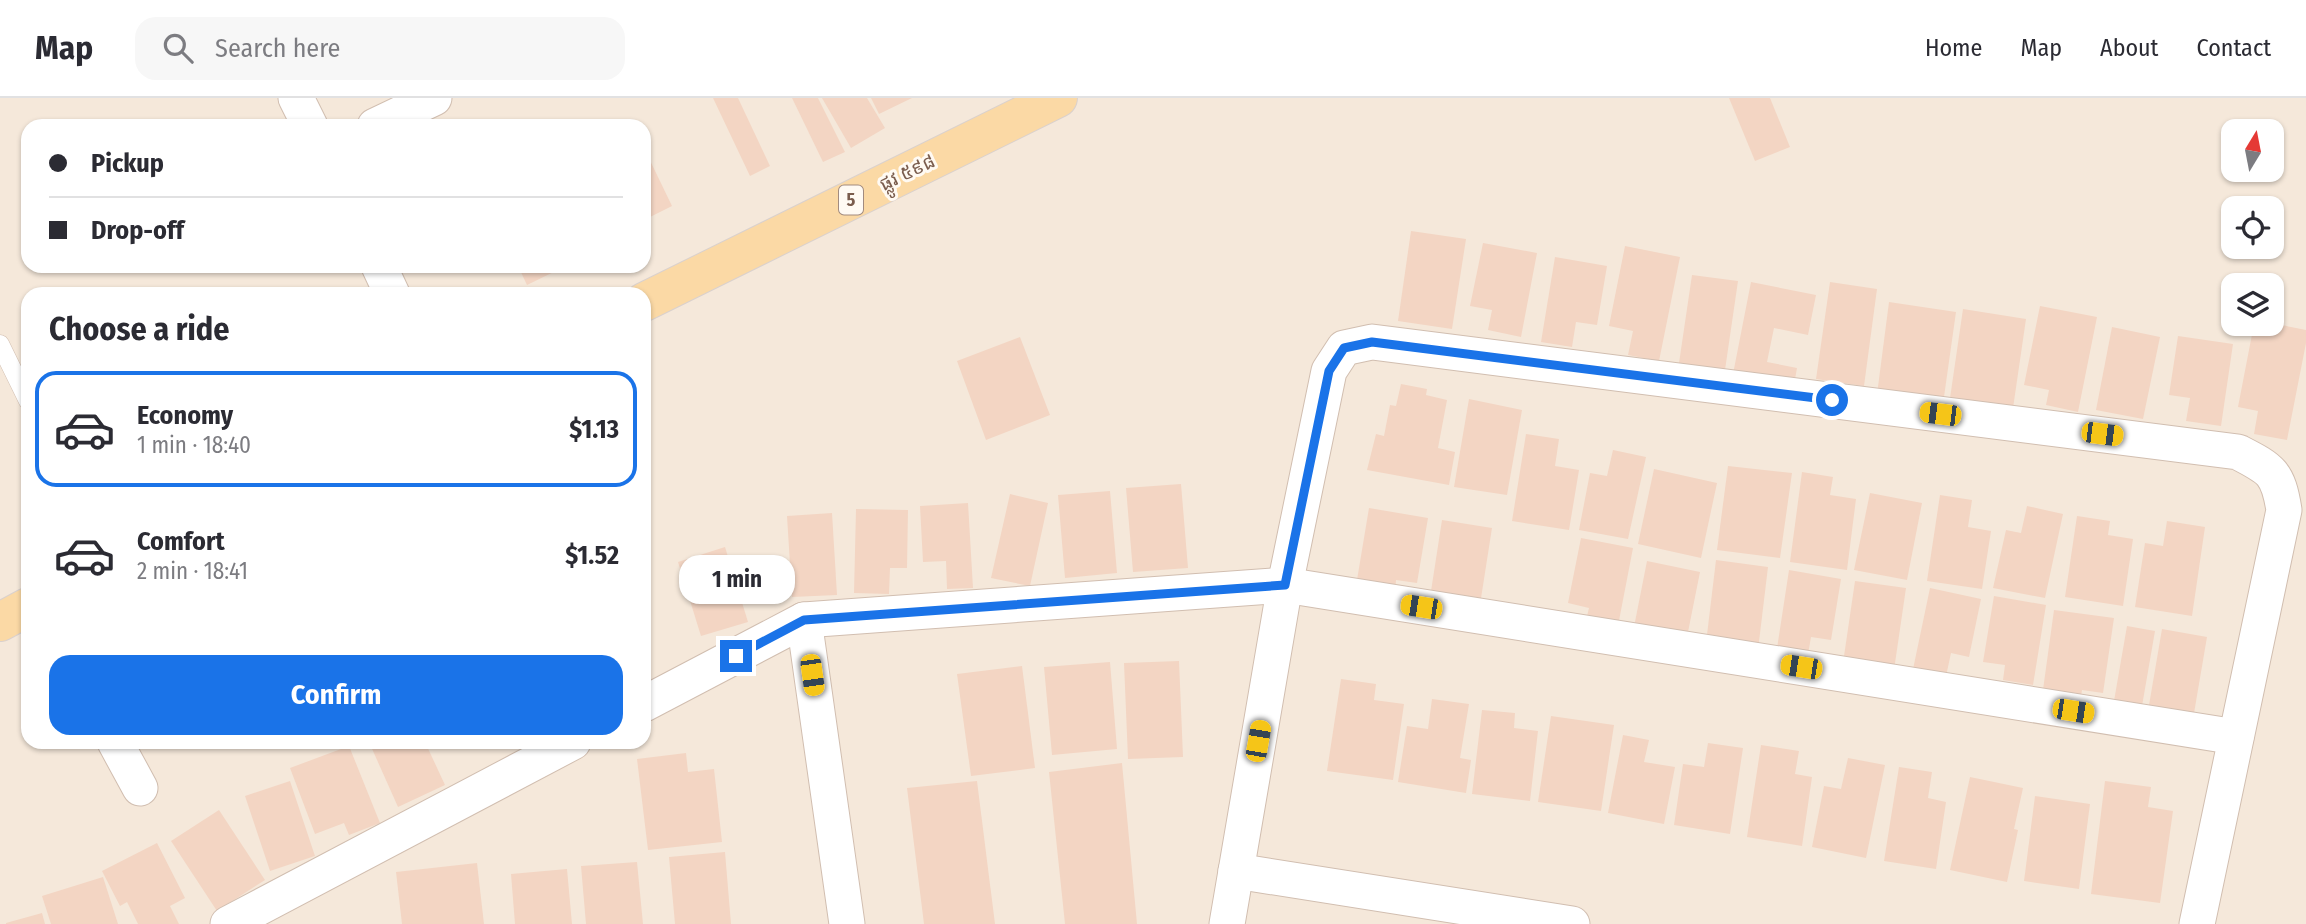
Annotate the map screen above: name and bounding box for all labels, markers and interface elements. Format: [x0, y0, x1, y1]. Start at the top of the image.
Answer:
search box [135, 17, 625, 80]
text: Map [35, 28, 93, 68]
icon: search [159, 29, 197, 67]
text: Search here [215, 33, 340, 64]
text: Home [1925, 34, 1982, 62]
text: Map [2020, 34, 2062, 62]
text: About [2100, 34, 2158, 62]
text: Contact [2196, 34, 2271, 62]
north arrow [2221, 119, 2284, 182]
map controls [2221, 119, 2284, 336]
text: Pickup [91, 148, 164, 179]
street label: ផ្លូវ ៥៩៨ [876, 149, 941, 201]
road number: 5 [839, 186, 863, 214]
button: locate [2221, 196, 2284, 259]
text: Drop-off [91, 215, 184, 246]
button: layers [2221, 273, 2284, 336]
text: Choose a ride [49, 310, 230, 348]
route start [1816, 384, 1848, 416]
icon: car [53, 398, 116, 461]
text: Economy [137, 400, 233, 431]
car [1918, 401, 1963, 427]
text: $1.13 [569, 414, 619, 445]
car [2080, 421, 2125, 447]
text: 1 min · 18:40 [137, 431, 251, 459]
icon: car [53, 524, 116, 587]
text: Comfort [137, 526, 225, 557]
text: $1.52 [565, 540, 619, 571]
callout: 1 min [678, 554, 794, 603]
text: 2 min · 18:41 [137, 557, 248, 585]
text: 1 min [712, 565, 762, 593]
car [1399, 593, 1444, 621]
route end [720, 640, 752, 672]
car [799, 653, 826, 697]
car [1779, 653, 1824, 681]
button: Confirm [49, 655, 623, 735]
car [2051, 697, 2096, 725]
car [1245, 718, 1272, 764]

